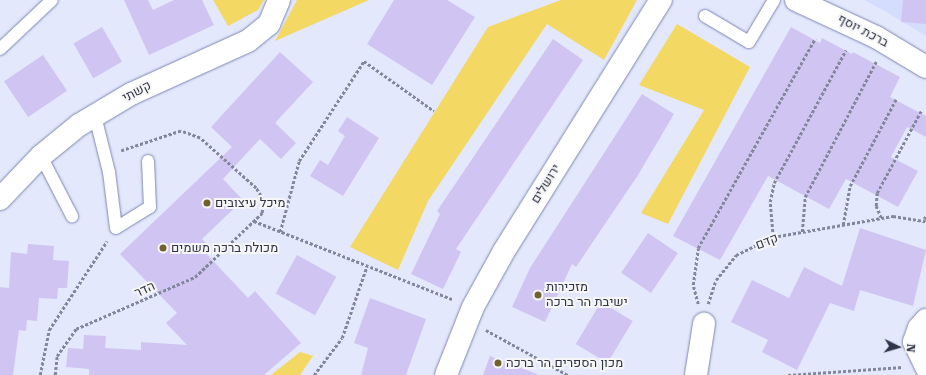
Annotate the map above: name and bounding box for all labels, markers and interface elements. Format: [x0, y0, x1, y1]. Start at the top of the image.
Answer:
street label: ברכת יוסף [835, 11, 891, 51]
street label: קשתי [120, 78, 154, 106]
street label: ירושלים [528, 161, 564, 207]
place label: מיכל עיצובים [215, 195, 286, 211]
marker: מיכל עיצובים [202, 198, 212, 208]
street label: קדם [753, 231, 781, 253]
place label: מכולת ברכה משמים [171, 240, 278, 256]
marker: מכולת ברכה משמים [158, 243, 168, 253]
street label: הדר [132, 279, 158, 301]
place label: מזכירות ישיבת הר ברכה [546, 280, 628, 311]
marker: מזכירות ישיבת הר ברכה [533, 290, 543, 300]
north arrow [878, 327, 918, 367]
text: N [904, 343, 917, 353]
place label: מכון הספרים הר ברכה [506, 355, 623, 371]
marker: מכון הספרים הר ברכה [493, 358, 503, 368]

